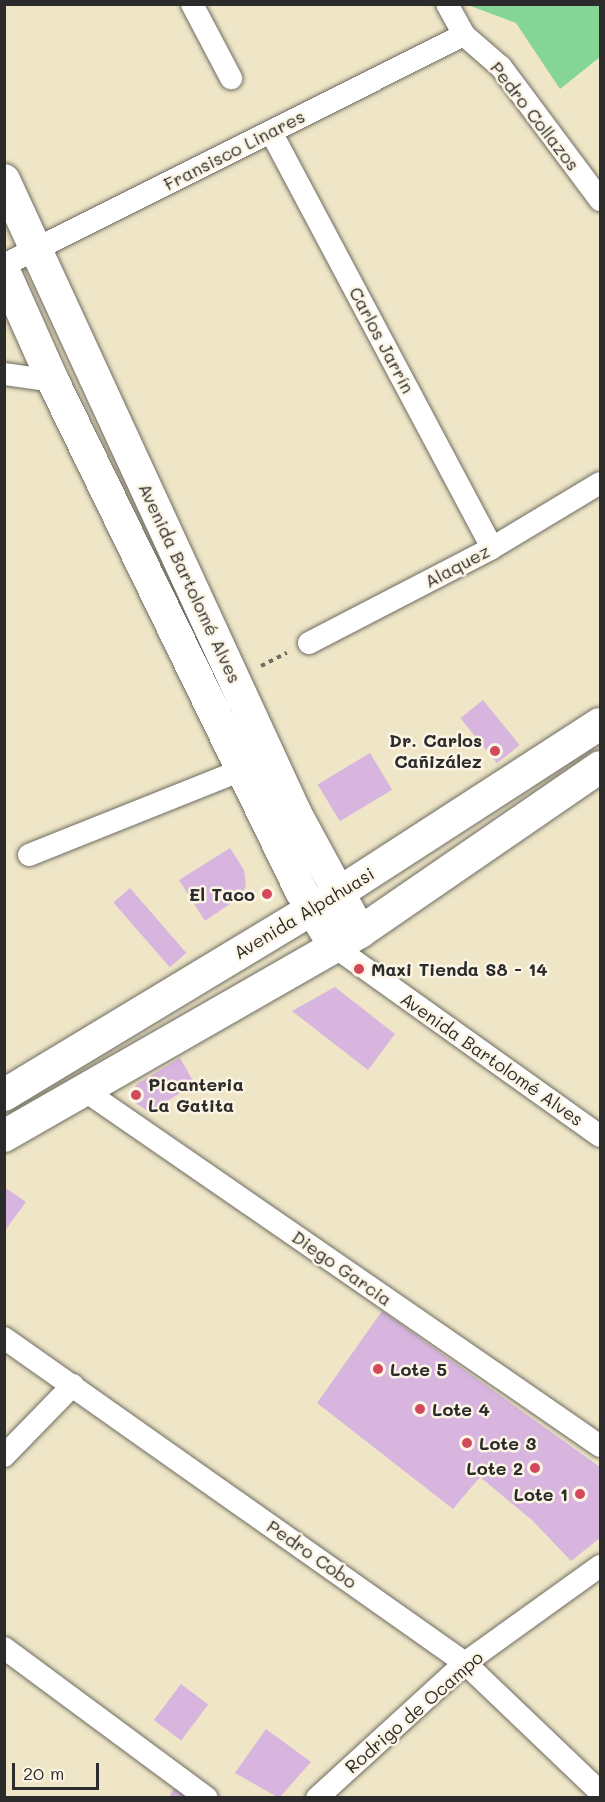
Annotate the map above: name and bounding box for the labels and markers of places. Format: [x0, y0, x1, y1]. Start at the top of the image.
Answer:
place label: Dr. Carlos Cañizález [389, 730, 482, 772]
marker: Dr. Carlos Cañizález [486, 742, 504, 760]
place label: El Taco [189, 883, 255, 905]
marker: El Taco [260, 887, 274, 901]
place label: Maxi Tienda S8 - 14 [371, 958, 548, 980]
marker: Maxi Tienda S8 - 14 [352, 962, 366, 976]
place label: Picanteria La Gatita [148, 1074, 244, 1116]
marker: Picanteria La Gatita [129, 1088, 143, 1102]
place label: Lote 5 [390, 1358, 447, 1380]
marker: Lote 5 [371, 1362, 385, 1376]
place label: Lote 4 [432, 1398, 490, 1420]
marker: Lote 4 [413, 1402, 427, 1416]
place label: Lote 3 [479, 1432, 536, 1454]
marker: Lote 3 [460, 1436, 474, 1450]
place label: Lote 2 [466, 1457, 523, 1479]
marker: Lote 2 [528, 1461, 542, 1475]
place label: Lote 1 [513, 1483, 568, 1505]
marker: Lote 1 [573, 1487, 587, 1501]

